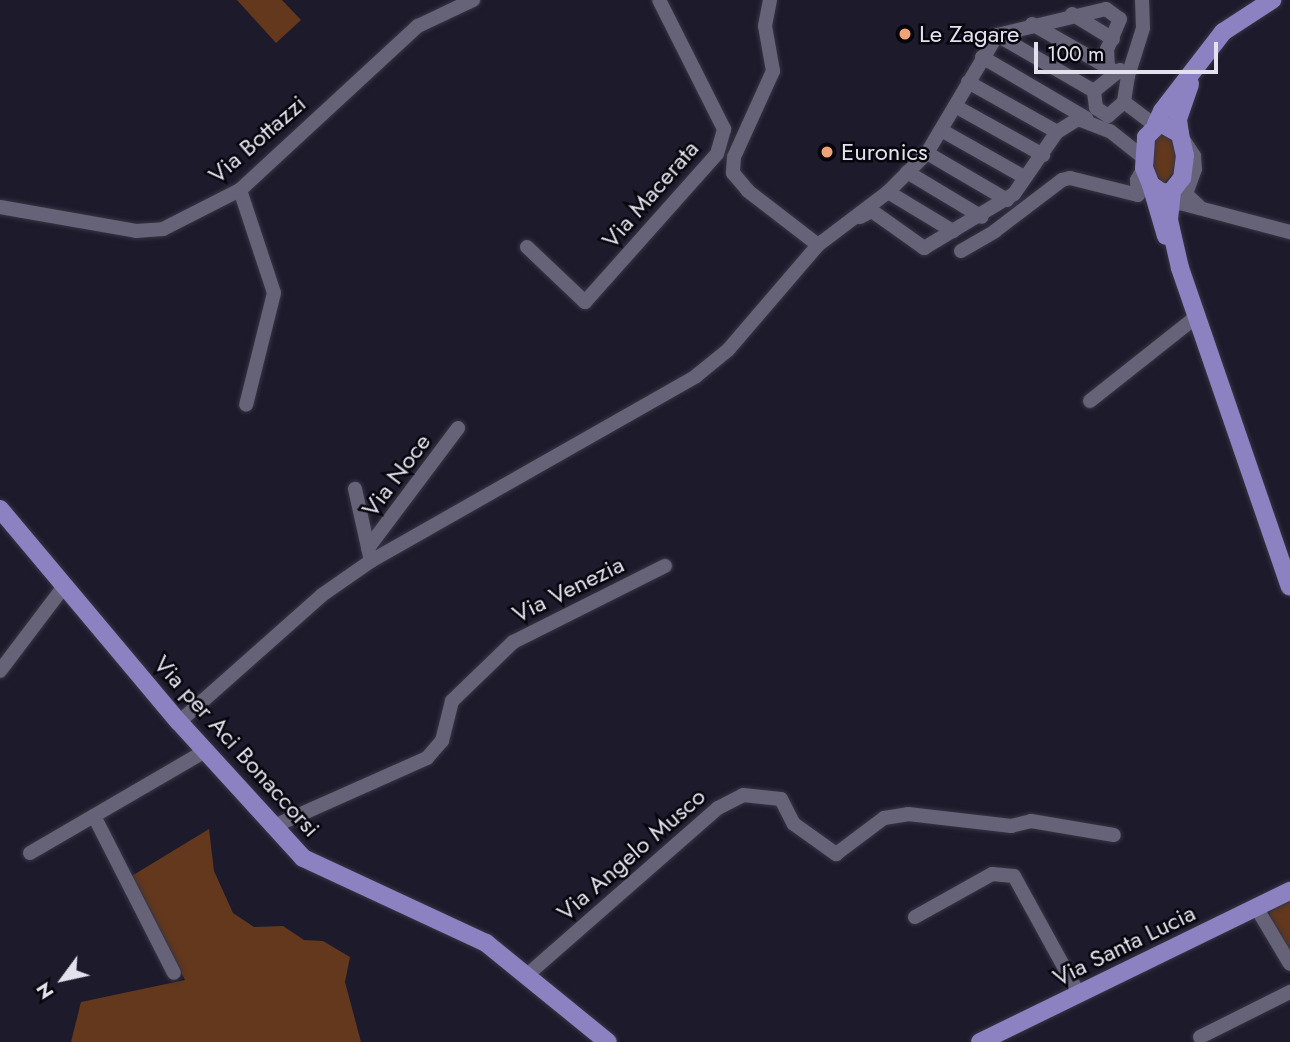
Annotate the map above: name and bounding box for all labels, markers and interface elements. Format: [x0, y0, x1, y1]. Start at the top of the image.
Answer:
place label: Le Zagare [919, 20, 1019, 48]
marker: Le Zagare [897, 26, 913, 42]
scale bar [1038, 28, 1222, 72]
text: 100 m [1047, 39, 1104, 69]
street label: Via Bottazzi [202, 89, 312, 189]
street label: Via Macerata [596, 134, 704, 254]
place label: Euronics [841, 138, 928, 166]
marker: Euronics [819, 144, 835, 160]
street label: Via Noce [356, 428, 436, 522]
street label: Via Venezia [508, 550, 628, 628]
street label: Via per Aci Bonaccorsi [148, 649, 326, 843]
street label: Via Angelo Musco [551, 782, 711, 926]
street label: Via Santa Lucia [1048, 898, 1200, 992]
north arrow [28, 944, 98, 1014]
text: N [30, 977, 60, 1004]

